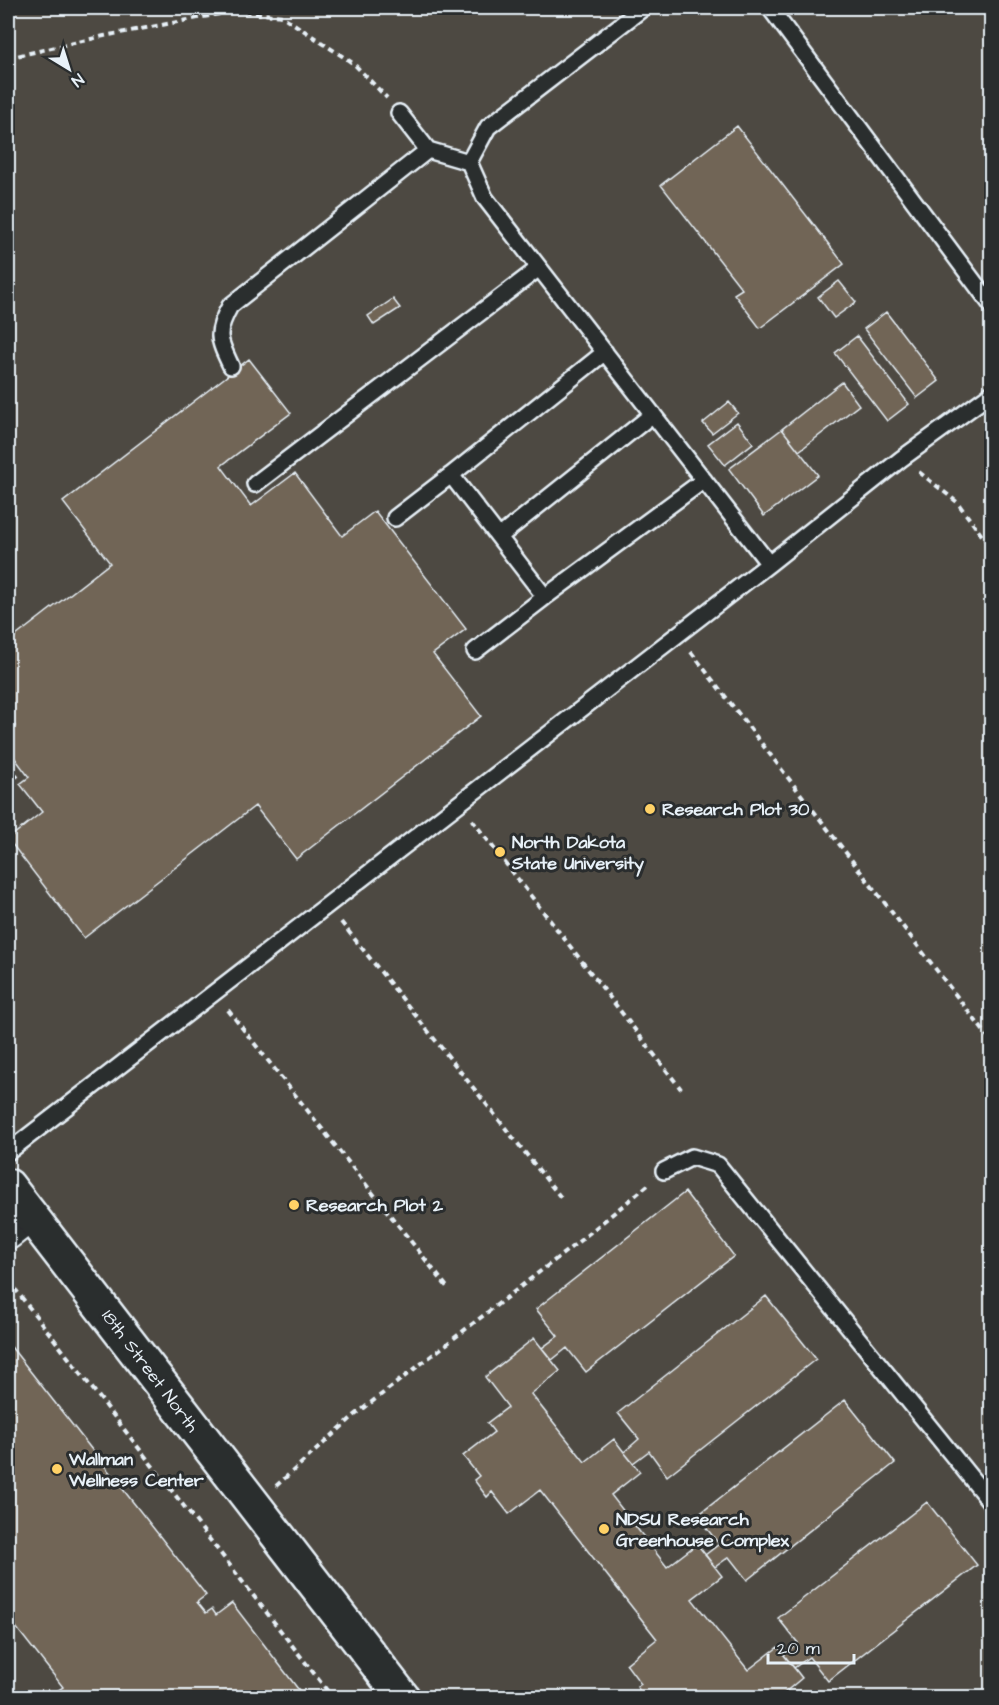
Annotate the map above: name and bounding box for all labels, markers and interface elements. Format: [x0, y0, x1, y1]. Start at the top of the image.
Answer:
north arrow [39, 39, 99, 99]
text: N [67, 68, 88, 92]
place label: Research Plot 30 [662, 797, 810, 822]
marker: Research Plot 30 [643, 802, 657, 816]
place label: North Dakota State University [511, 830, 644, 877]
marker: North Dakota State University [493, 845, 507, 859]
place label: Research Plot 2 [306, 1193, 444, 1218]
marker: Research Plot 2 [287, 1198, 301, 1212]
street label: 18th Street North [96, 1305, 204, 1438]
place label: Wallman Wellness Center [68, 1447, 204, 1493]
marker: Wallman Wellness Center [50, 1462, 64, 1476]
place label: NDSU Research Greenhouse Complex [616, 1507, 789, 1553]
marker: NDSU Research Greenhouse Complex [597, 1522, 611, 1536]
scale bar [768, 1627, 854, 1665]
text: 20 m [777, 1636, 820, 1661]

